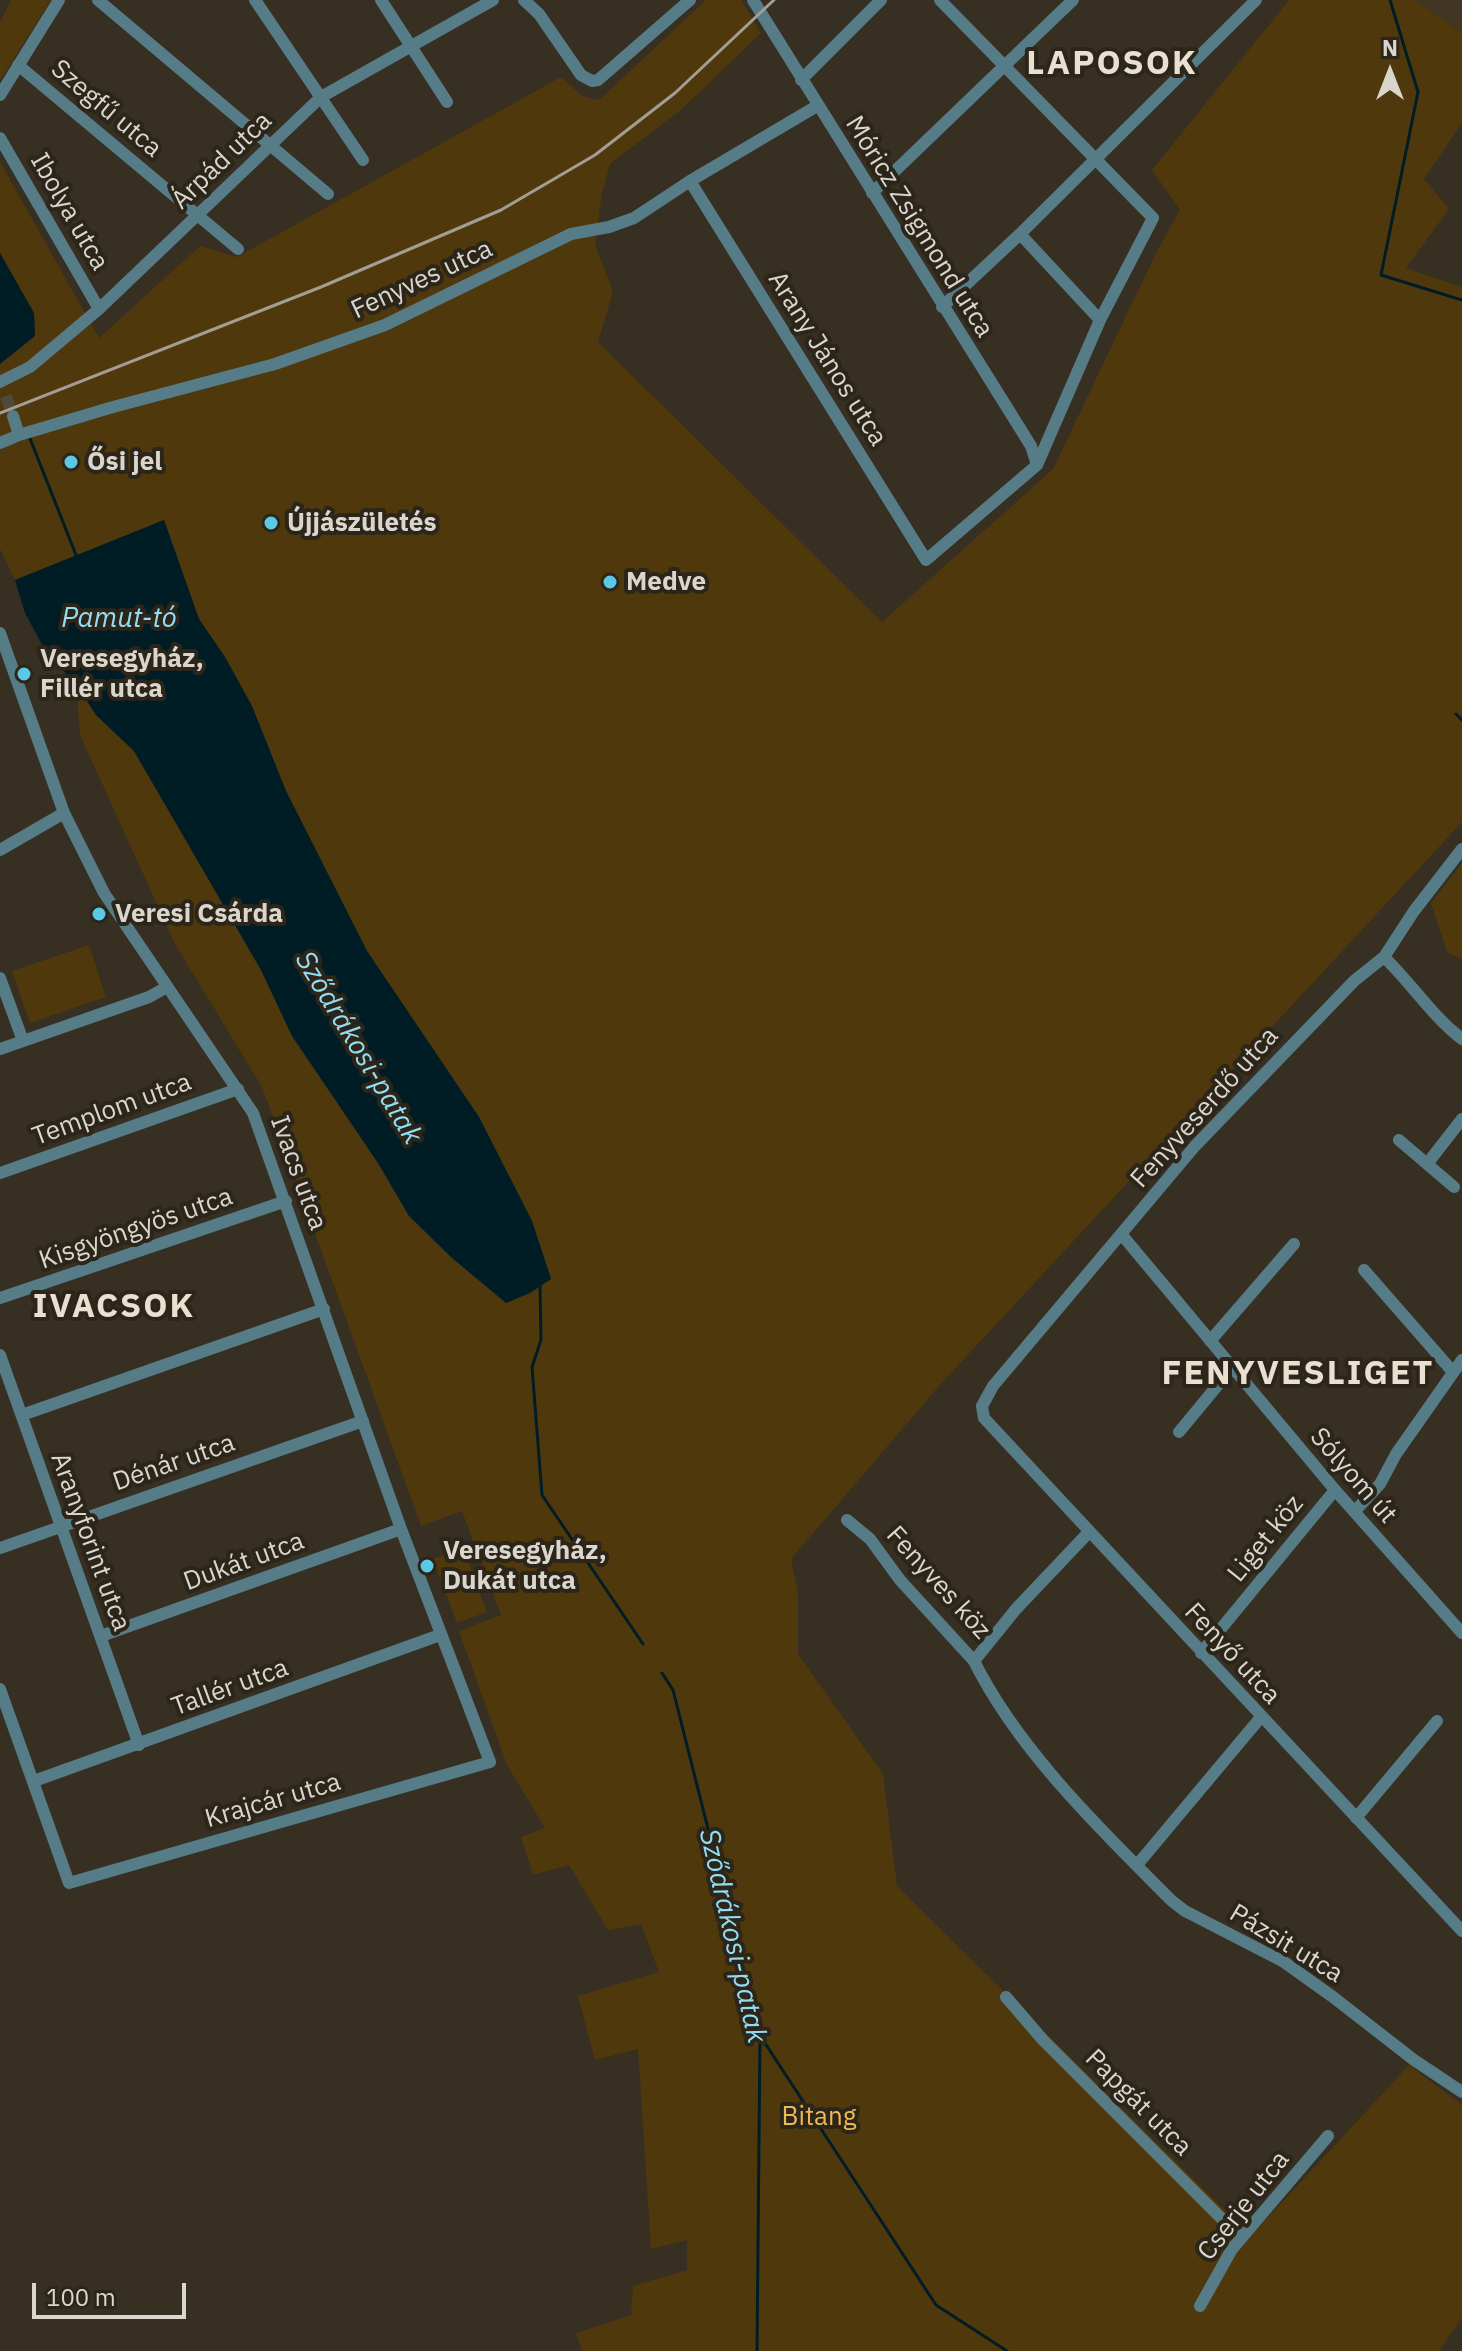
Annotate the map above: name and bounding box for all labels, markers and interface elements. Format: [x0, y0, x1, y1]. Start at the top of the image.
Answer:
north arrow [1350, 32, 1430, 112]
text: N [1382, 33, 1398, 62]
district label: LAPOSOK [1026, 44, 1198, 84]
street label: Szegfű utca [44, 54, 168, 164]
street label: Árpád utca [165, 106, 279, 216]
street label: Móricz Zsigmond utca [838, 111, 1000, 343]
street label: Ibolya utca [23, 148, 115, 276]
street label: Fenyves utca [346, 234, 498, 326]
street label: Arany János utca [761, 266, 893, 452]
place label: Ősi jel [87, 446, 162, 478]
marker: Ősi jel [62, 453, 80, 471]
place label: Újjászületés [287, 507, 437, 539]
marker: Újjászületés [262, 514, 280, 532]
place label: Medve [626, 566, 706, 598]
marker: Medve [601, 573, 619, 591]
water label: Pamut-tó [61, 602, 177, 636]
place label: Veresegyház, Fillér utca [40, 643, 204, 704]
marker: Veresegyház, Fillér utca [15, 665, 33, 683]
place label: Veresi Csárda [115, 898, 283, 930]
marker: Veresi Csárda [90, 905, 108, 923]
water label: Sződrákosi-patak [287, 945, 429, 1151]
street label: Fenyveserdő utca [1125, 1021, 1285, 1195]
street label: Templom utca [28, 1067, 196, 1153]
street label: Ivacs utca [263, 1112, 333, 1234]
street label: Kisgyöngyös utca [35, 1181, 237, 1277]
district label: IVACSOK [33, 1287, 195, 1327]
district label: FENYVESLIGET [1162, 1354, 1434, 1394]
street label: Sólyom út [1303, 1422, 1403, 1530]
street label: Dénár utca [109, 1428, 239, 1498]
street label: Aranyforint utca [43, 1449, 137, 1635]
street label: Liget köz [1222, 1489, 1310, 1589]
street label: Fenyves köz [879, 1520, 997, 1646]
street label: Dukát utca [180, 1526, 308, 1598]
place label: Veresegyház, Dukát utca [443, 1535, 607, 1596]
marker: Veresegyház, Dukát utca [418, 1557, 436, 1575]
street label: Fenyő utca [1177, 1597, 1287, 1711]
street label: Tallér utca [168, 1653, 292, 1723]
street label: Krajcár utca [202, 1767, 344, 1835]
water label: Sződrákosi-patak [691, 1826, 773, 2046]
street label: Pázsit utca [1224, 1898, 1348, 1990]
street label: Papgát utca [1078, 2043, 1198, 2163]
park label: Bitang [782, 2101, 856, 2133]
street label: Cserje utca [1192, 2145, 1296, 2267]
scale bar [36, 2267, 190, 2317]
text: 100 m [46, 2281, 116, 2313]

